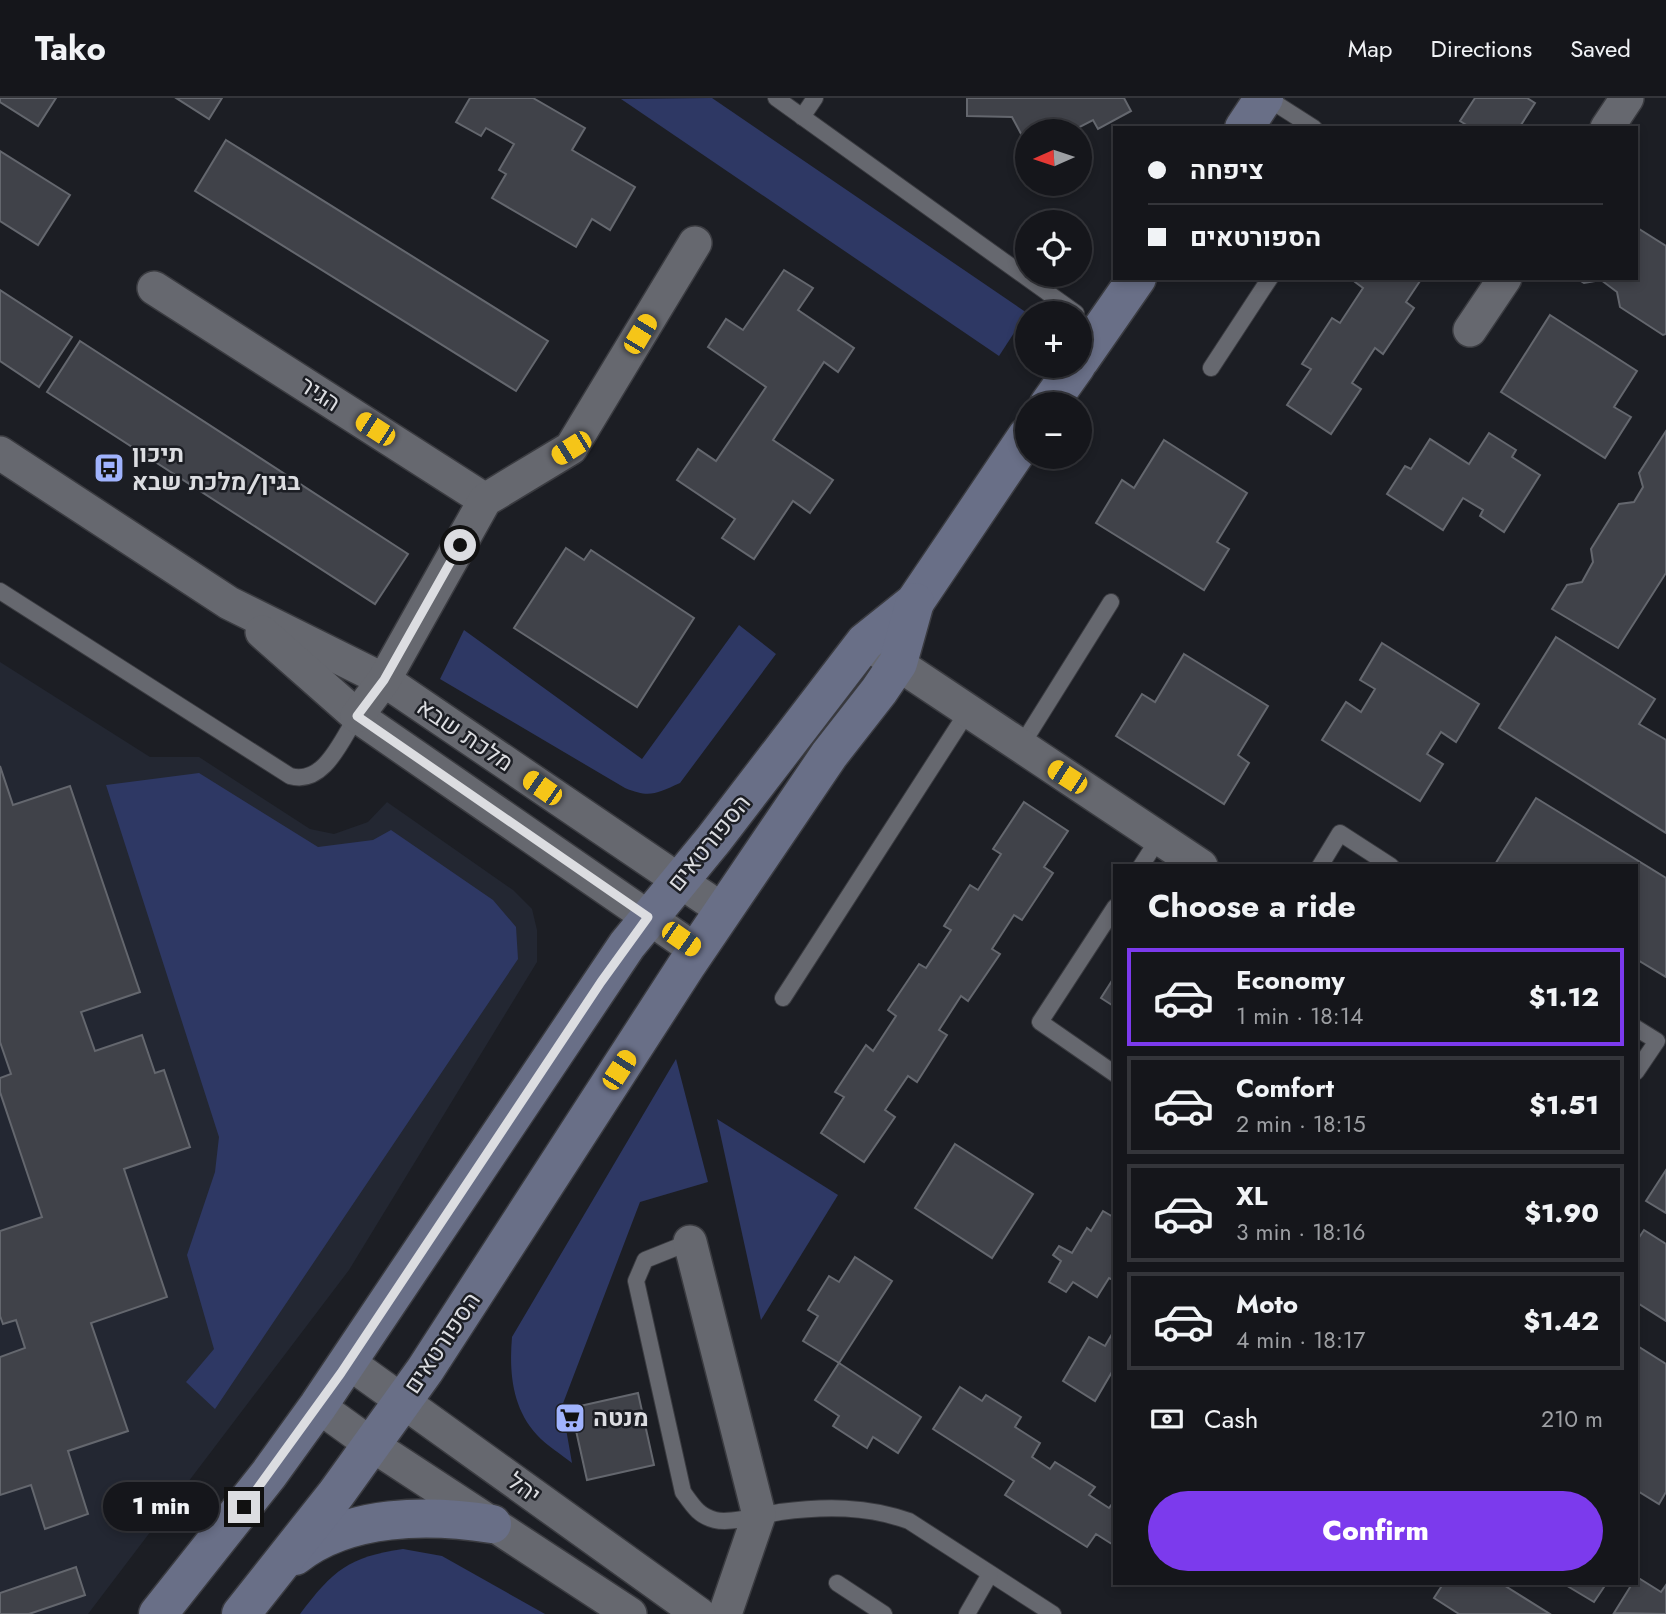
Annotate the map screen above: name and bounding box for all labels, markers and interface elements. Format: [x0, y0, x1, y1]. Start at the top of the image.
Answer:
text: Tako [35, 25, 106, 72]
text: Map [1348, 31, 1393, 66]
text: Directions [1431, 31, 1532, 66]
text: Saved [1570, 31, 1631, 66]
north arrow [1015, 119, 1092, 196]
map controls [1015, 119, 1092, 469]
text: ציפחה [1190, 151, 1264, 189]
button: locate [1015, 210, 1092, 287]
text: הספורטאים [1190, 218, 1321, 256]
button: + [1015, 301, 1092, 378]
car [621, 311, 660, 357]
street label: הגיר [293, 367, 348, 420]
button: − [1015, 392, 1092, 469]
car [352, 409, 399, 449]
car [548, 428, 595, 468]
place label: תיכון בגין/מלכת שבא [132, 436, 300, 499]
bus stop icon: תיכון בגין/מלכת שבא [92, 451, 126, 485]
route start [444, 529, 476, 561]
street label: מלכת שבא [410, 689, 521, 780]
car [1044, 757, 1091, 797]
car [519, 767, 566, 809]
street label: הספורטאים [659, 787, 759, 899]
text: Choose a ride [1148, 883, 1356, 929]
car [658, 918, 705, 960]
text: Economy [1236, 961, 1345, 999]
icon: car [1152, 966, 1215, 1029]
text: $1.12 [1529, 978, 1599, 1016]
text: 1 min · 18:14 [1236, 999, 1364, 1033]
car [599, 1047, 640, 1093]
text: Comfort [1236, 1069, 1334, 1107]
icon: car [1152, 1074, 1215, 1137]
text: $1.51 [1529, 1086, 1599, 1124]
text: 2 min · 18:15 [1236, 1107, 1366, 1141]
text: XL [1236, 1177, 1268, 1215]
icon: car [1152, 1182, 1215, 1245]
text: $1.90 [1524, 1194, 1599, 1232]
text: 3 min · 18:16 [1236, 1215, 1366, 1249]
street label: הספורטאים [395, 1285, 489, 1401]
text: Moto [1236, 1285, 1298, 1323]
icon: car [1152, 1290, 1215, 1353]
text: $1.42 [1523, 1302, 1599, 1340]
text: 4 min · 18:17 [1236, 1323, 1365, 1357]
place label: מנטה [593, 1400, 649, 1435]
icon: cash [1148, 1400, 1186, 1438]
text: Cash [1204, 1400, 1258, 1438]
supermarket icon: מנטה [553, 1401, 587, 1435]
text: 210 m [1541, 1402, 1603, 1436]
street label: יהל [500, 1464, 548, 1512]
callout: 1 min [104, 1482, 219, 1532]
text: 1 min [132, 1489, 190, 1523]
route end [228, 1491, 260, 1523]
button: Confirm [1148, 1491, 1603, 1571]

